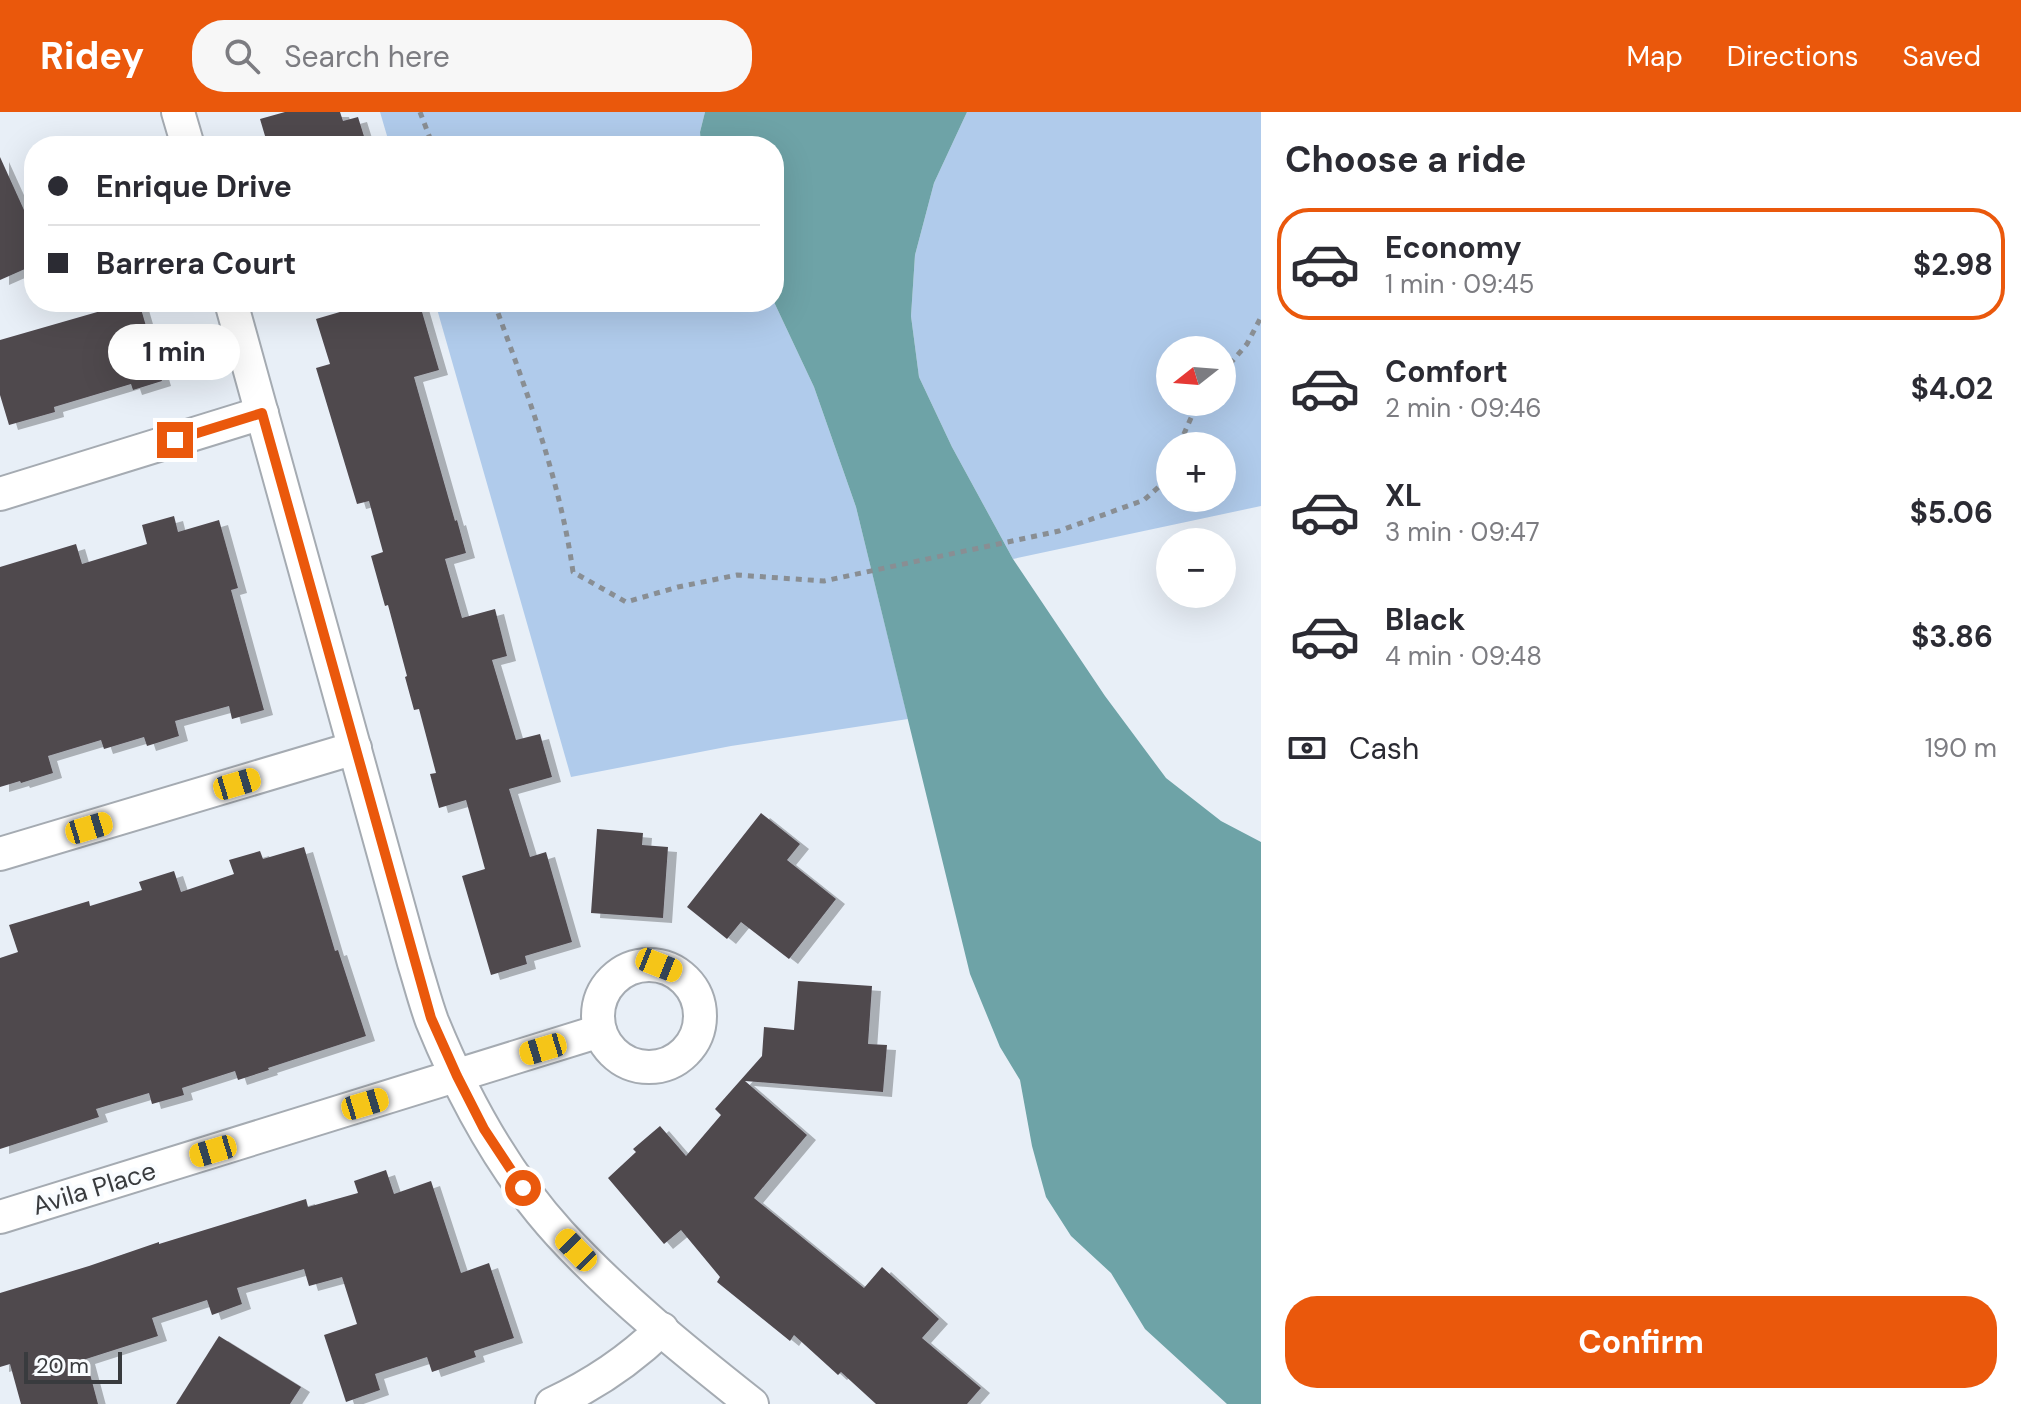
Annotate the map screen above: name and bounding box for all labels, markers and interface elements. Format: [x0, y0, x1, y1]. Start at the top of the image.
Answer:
search box [192, 20, 752, 92]
text: Ridey [40, 31, 144, 81]
icon: search [220, 34, 264, 78]
text: Search here [284, 37, 450, 76]
text: Map [1626, 38, 1683, 75]
text: Directions [1727, 38, 1859, 75]
text: Saved [1903, 38, 1981, 75]
text: Choose a ride [1285, 136, 1526, 183]
text: Enrique Drive [96, 167, 292, 206]
icon: car [1289, 228, 1361, 300]
text: Economy [1385, 228, 1522, 267]
text: Barrera Court [96, 244, 296, 283]
text: $2.98 [1913, 245, 1993, 284]
text: 1 min · 09:45 [1385, 267, 1534, 301]
callout: 1 min [109, 324, 241, 380]
text: 1 min [142, 335, 206, 369]
north arrow [1156, 336, 1236, 416]
map controls [1156, 336, 1236, 608]
icon: car [1289, 352, 1361, 424]
text: Comfort [1385, 352, 1508, 391]
text: $4.02 [1911, 369, 1993, 408]
text: 2 min · 09:46 [1385, 391, 1542, 425]
route end [157, 422, 193, 458]
button: + [1156, 432, 1236, 512]
icon: car [1289, 476, 1361, 548]
text: XL [1385, 476, 1422, 515]
text: $5.06 [1910, 493, 1993, 532]
text: 3 min · 09:47 [1385, 515, 1540, 549]
button: − [1156, 528, 1236, 608]
icon: car [1289, 600, 1361, 672]
text: Black [1385, 600, 1465, 639]
text: $3.86 [1911, 617, 1993, 656]
text: 4 min · 09:48 [1385, 639, 1542, 673]
icon: cash [1285, 726, 1329, 770]
text: Cash [1349, 729, 1419, 768]
text: 190 m [1925, 731, 1997, 765]
car [211, 766, 263, 802]
car [63, 810, 115, 846]
car [632, 945, 686, 985]
car [517, 1031, 569, 1067]
car [339, 1086, 391, 1122]
car [187, 1133, 239, 1169]
street label: Avila Place [28, 1153, 160, 1223]
route start [505, 1170, 541, 1206]
car [551, 1224, 601, 1276]
button: Confirm [1285, 1296, 1997, 1388]
scale bar [24, 1348, 122, 1384]
text: 20 m [36, 1351, 89, 1380]

